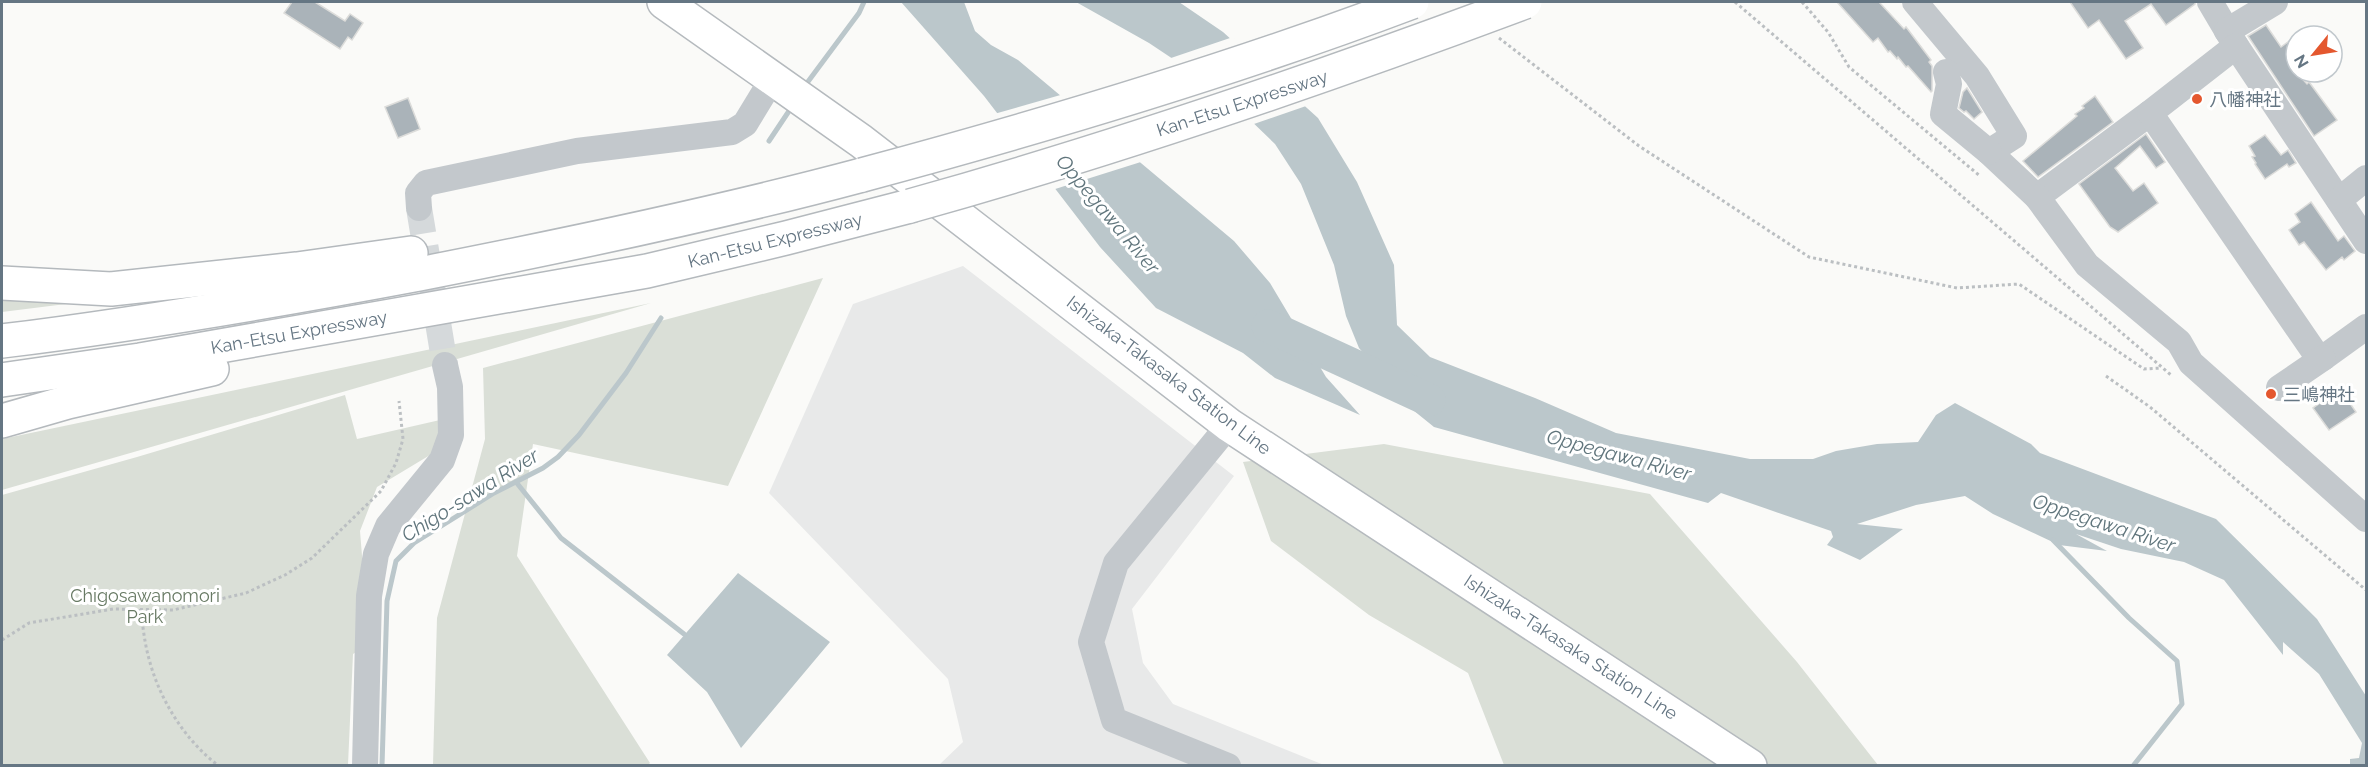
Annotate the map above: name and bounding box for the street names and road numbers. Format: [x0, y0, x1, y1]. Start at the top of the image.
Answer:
street label: Kan-Etsu Expressway [1154, 65, 1331, 141]
street label: Kan-Etsu Expressway [686, 208, 865, 272]
street label: Ishizaka-Takasaka Station Line [1063, 291, 1276, 459]
street label: Kan-Etsu Expressway [209, 306, 389, 358]
street label: Ishizaka-Takasaka Station Line [1460, 570, 1682, 724]

